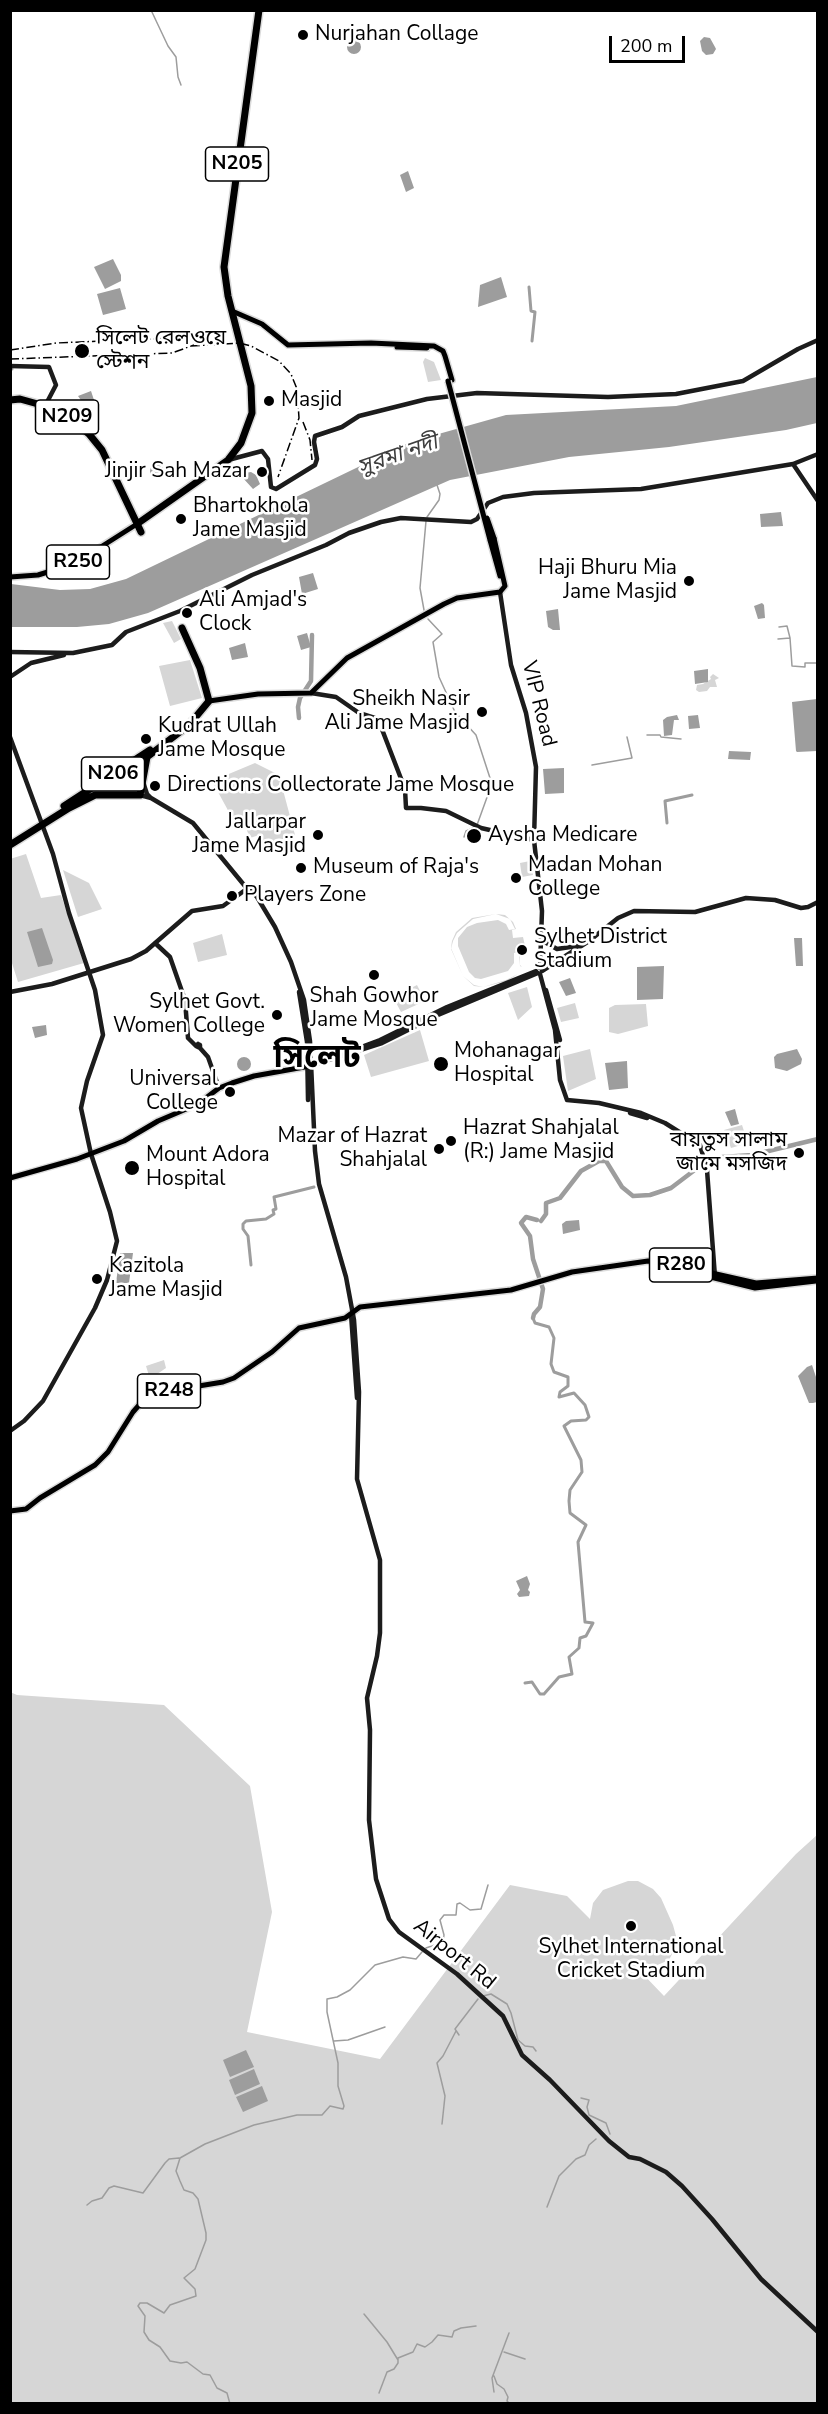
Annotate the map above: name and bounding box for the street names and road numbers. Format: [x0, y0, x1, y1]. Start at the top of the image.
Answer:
road number: N205 [206, 147, 268, 181]
road number: N209 [36, 400, 98, 434]
road number: R250 [46, 545, 110, 579]
street label: VIP Road [515, 659, 561, 749]
road number: N206 [82, 757, 144, 791]
road number: R280 [650, 1248, 712, 1282]
road number: R248 [138, 1374, 201, 1408]
street label: Airport Rd [408, 1914, 500, 1996]

